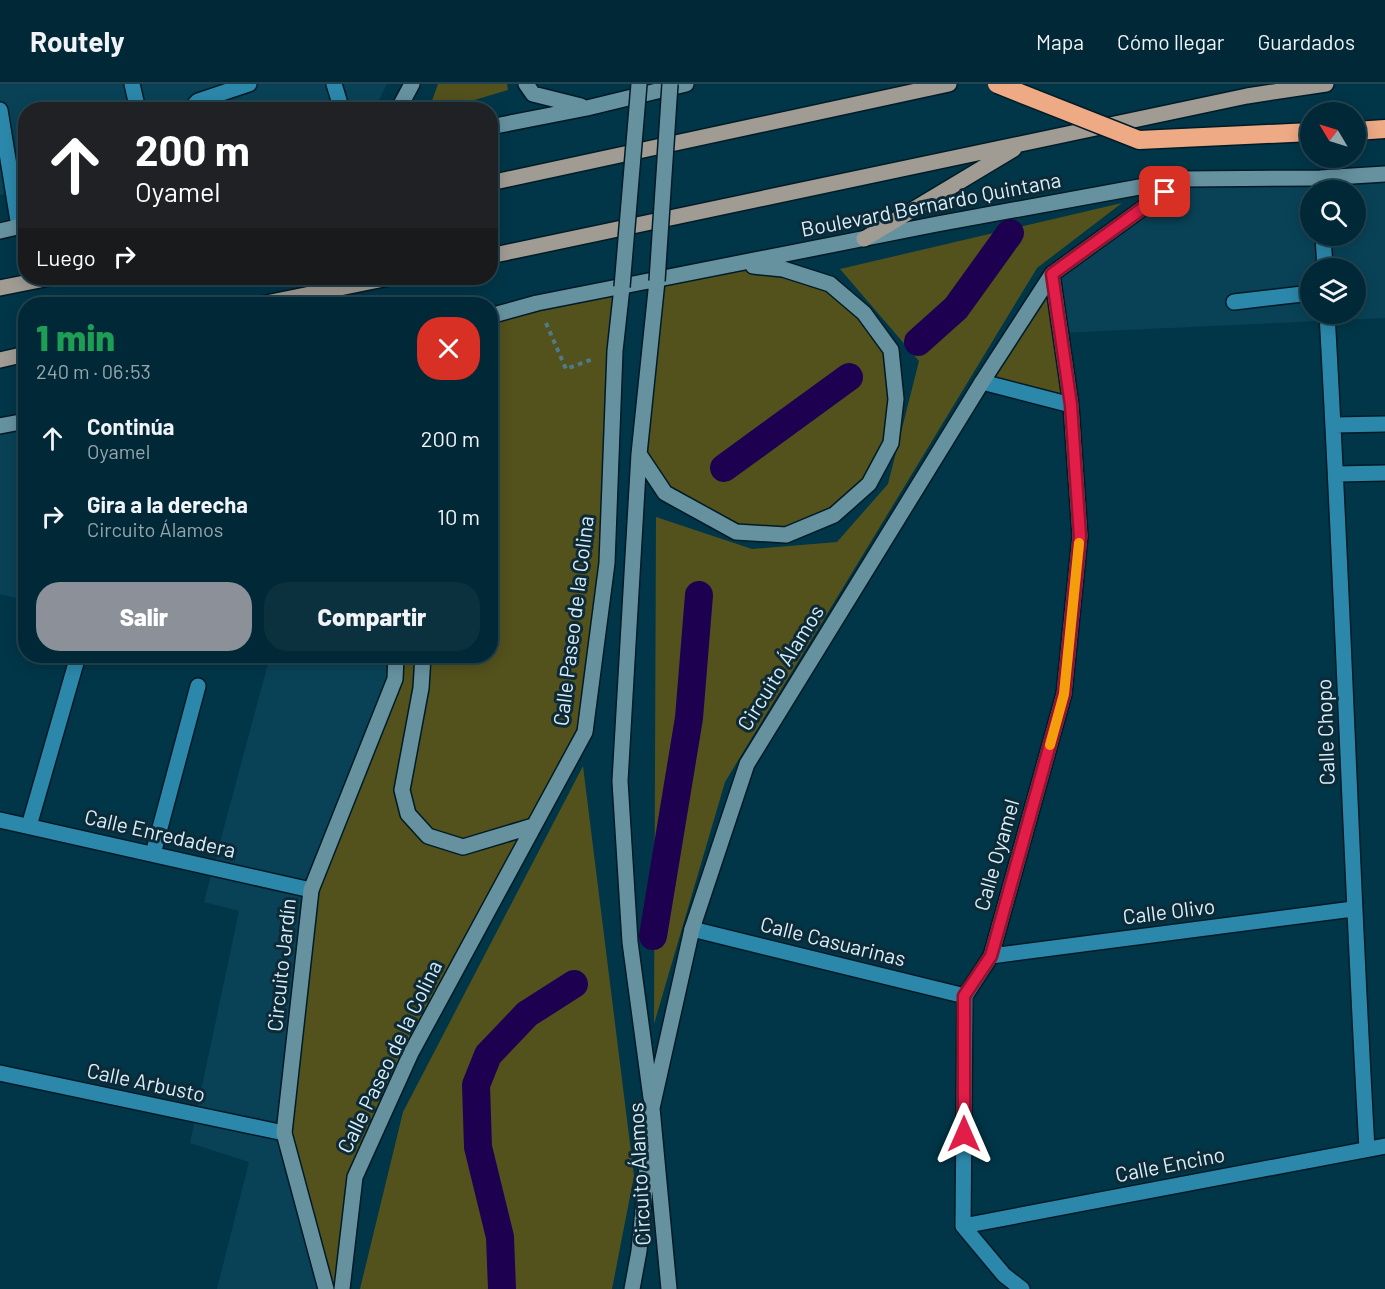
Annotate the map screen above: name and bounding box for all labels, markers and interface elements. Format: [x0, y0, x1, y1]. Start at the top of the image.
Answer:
text: Routely [30, 24, 125, 58]
text: Mapa [1036, 29, 1084, 54]
text: Cómo llegar [1117, 29, 1224, 54]
text: Guardados [1257, 29, 1355, 54]
north arrow [1300, 102, 1366, 168]
map controls [1300, 102, 1366, 324]
text: 200 m [135, 124, 250, 174]
icon: ahead [36, 126, 114, 204]
street label: Boulevard Bernardo Quintana [799, 166, 1063, 241]
pin [1139, 166, 1190, 217]
text: Oyamel [135, 175, 220, 207]
icon: arrive [1148, 175, 1181, 208]
button: search [1300, 180, 1366, 246]
icon: right [108, 240, 141, 273]
text: Luego [36, 244, 96, 270]
button: layers [1300, 258, 1366, 324]
text: 1 min [36, 315, 115, 358]
button: close [417, 317, 480, 380]
text: 240 m · 06:53 [36, 359, 151, 383]
text: Continúa [87, 413, 174, 439]
icon: ahead [36, 422, 69, 455]
text: 200 m [421, 425, 480, 451]
text: Oyamel [87, 439, 150, 463]
text: Gira a la derecha [87, 491, 248, 517]
icon: right [36, 500, 69, 533]
text: 10 m [437, 503, 480, 529]
street label: Calle Paseo de la Colina [547, 514, 598, 727]
text: Circuito Álamos [87, 517, 223, 541]
button: Salir [36, 582, 252, 651]
button: Compartir [264, 582, 480, 651]
street label: Circuito Álamos [731, 600, 828, 735]
street label: Calle Chopo [1310, 678, 1339, 786]
street label: Calle Oyamel [968, 796, 1023, 913]
street label: Calle Enredadera [82, 803, 238, 862]
street label: Calle Olivo [1121, 892, 1216, 929]
street label: Circuito Jardín [261, 897, 300, 1033]
street label: Calle Casuarinas [758, 910, 909, 971]
street label: Calle Paseo de la Colina [331, 956, 446, 1157]
street label: Calle Arbusto [85, 1057, 208, 1106]
street label: Circuito Álamos [622, 1102, 655, 1246]
position arrow [932, 1102, 996, 1166]
street label: Calle Encino [1113, 1141, 1227, 1186]

